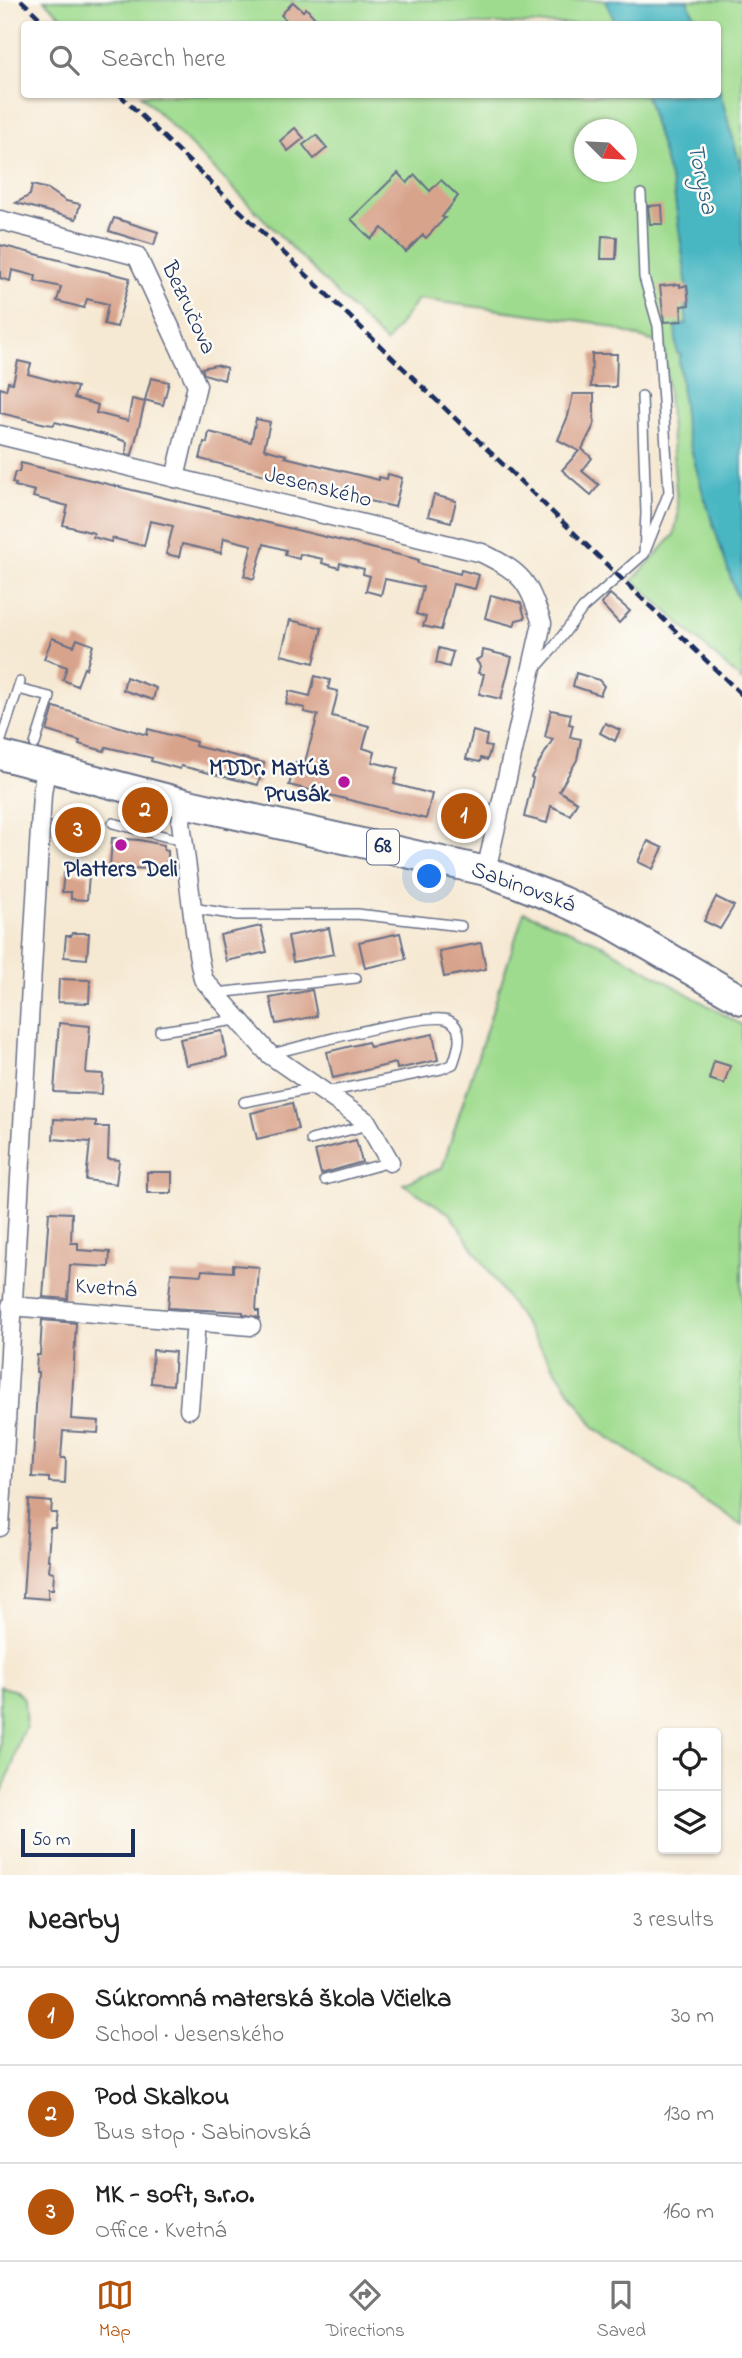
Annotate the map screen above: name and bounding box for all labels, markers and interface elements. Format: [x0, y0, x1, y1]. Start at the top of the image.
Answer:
search box [21, 21, 721, 98]
icon: search [45, 41, 83, 79]
text: Search here [101, 41, 226, 79]
north arrow [574, 119, 637, 182]
water label: Torysa [676, 141, 726, 218]
street label: Bezručova [152, 255, 224, 360]
street label: Jesenského [261, 459, 375, 517]
place label: MDDr. Matúš Prusák [209, 753, 331, 812]
marker: MDDr. Matúš Prusák [336, 774, 352, 790]
pin: 2 [122, 784, 168, 836]
pin: 1 [441, 790, 487, 842]
pin: 3 [55, 804, 101, 856]
road number: 68 [367, 830, 399, 864]
marker: Platters Deli [113, 837, 129, 853]
place label: Platters Deli [64, 854, 178, 887]
street label: Sabinovská [466, 854, 580, 922]
your location [412, 859, 446, 893]
street label: Kvetná [74, 1270, 138, 1308]
map controls [658, 1728, 721, 1854]
button: locate [658, 1728, 721, 1791]
button: layers [658, 1791, 721, 1854]
scale bar [21, 1826, 135, 1858]
text: 50 m [32, 1827, 71, 1854]
text: Nearby [28, 1899, 120, 1943]
text: 3 results [633, 1904, 714, 1937]
text: Súkromná materská škola Včielka [95, 1981, 451, 2019]
text: 1 [47, 2000, 55, 2033]
text: 30 m [671, 2000, 714, 2033]
text: School · Jesenského [95, 2019, 284, 2052]
text: Pod Skalkou [95, 2079, 229, 2117]
text: 2 [45, 2098, 57, 2131]
text: 130 m [664, 2098, 714, 2131]
text: Bus stop · Sabinovská [95, 2117, 310, 2150]
text: MK - soft, s.r.o. [95, 2177, 254, 2215]
text: 3 [46, 2196, 56, 2229]
text: 160 m [663, 2196, 714, 2229]
text: Office · Kvetná [95, 2215, 226, 2248]
tab: Map [96, 2276, 134, 2345]
tab: Directions [326, 2276, 405, 2345]
tab: Saved [597, 2276, 646, 2345]

